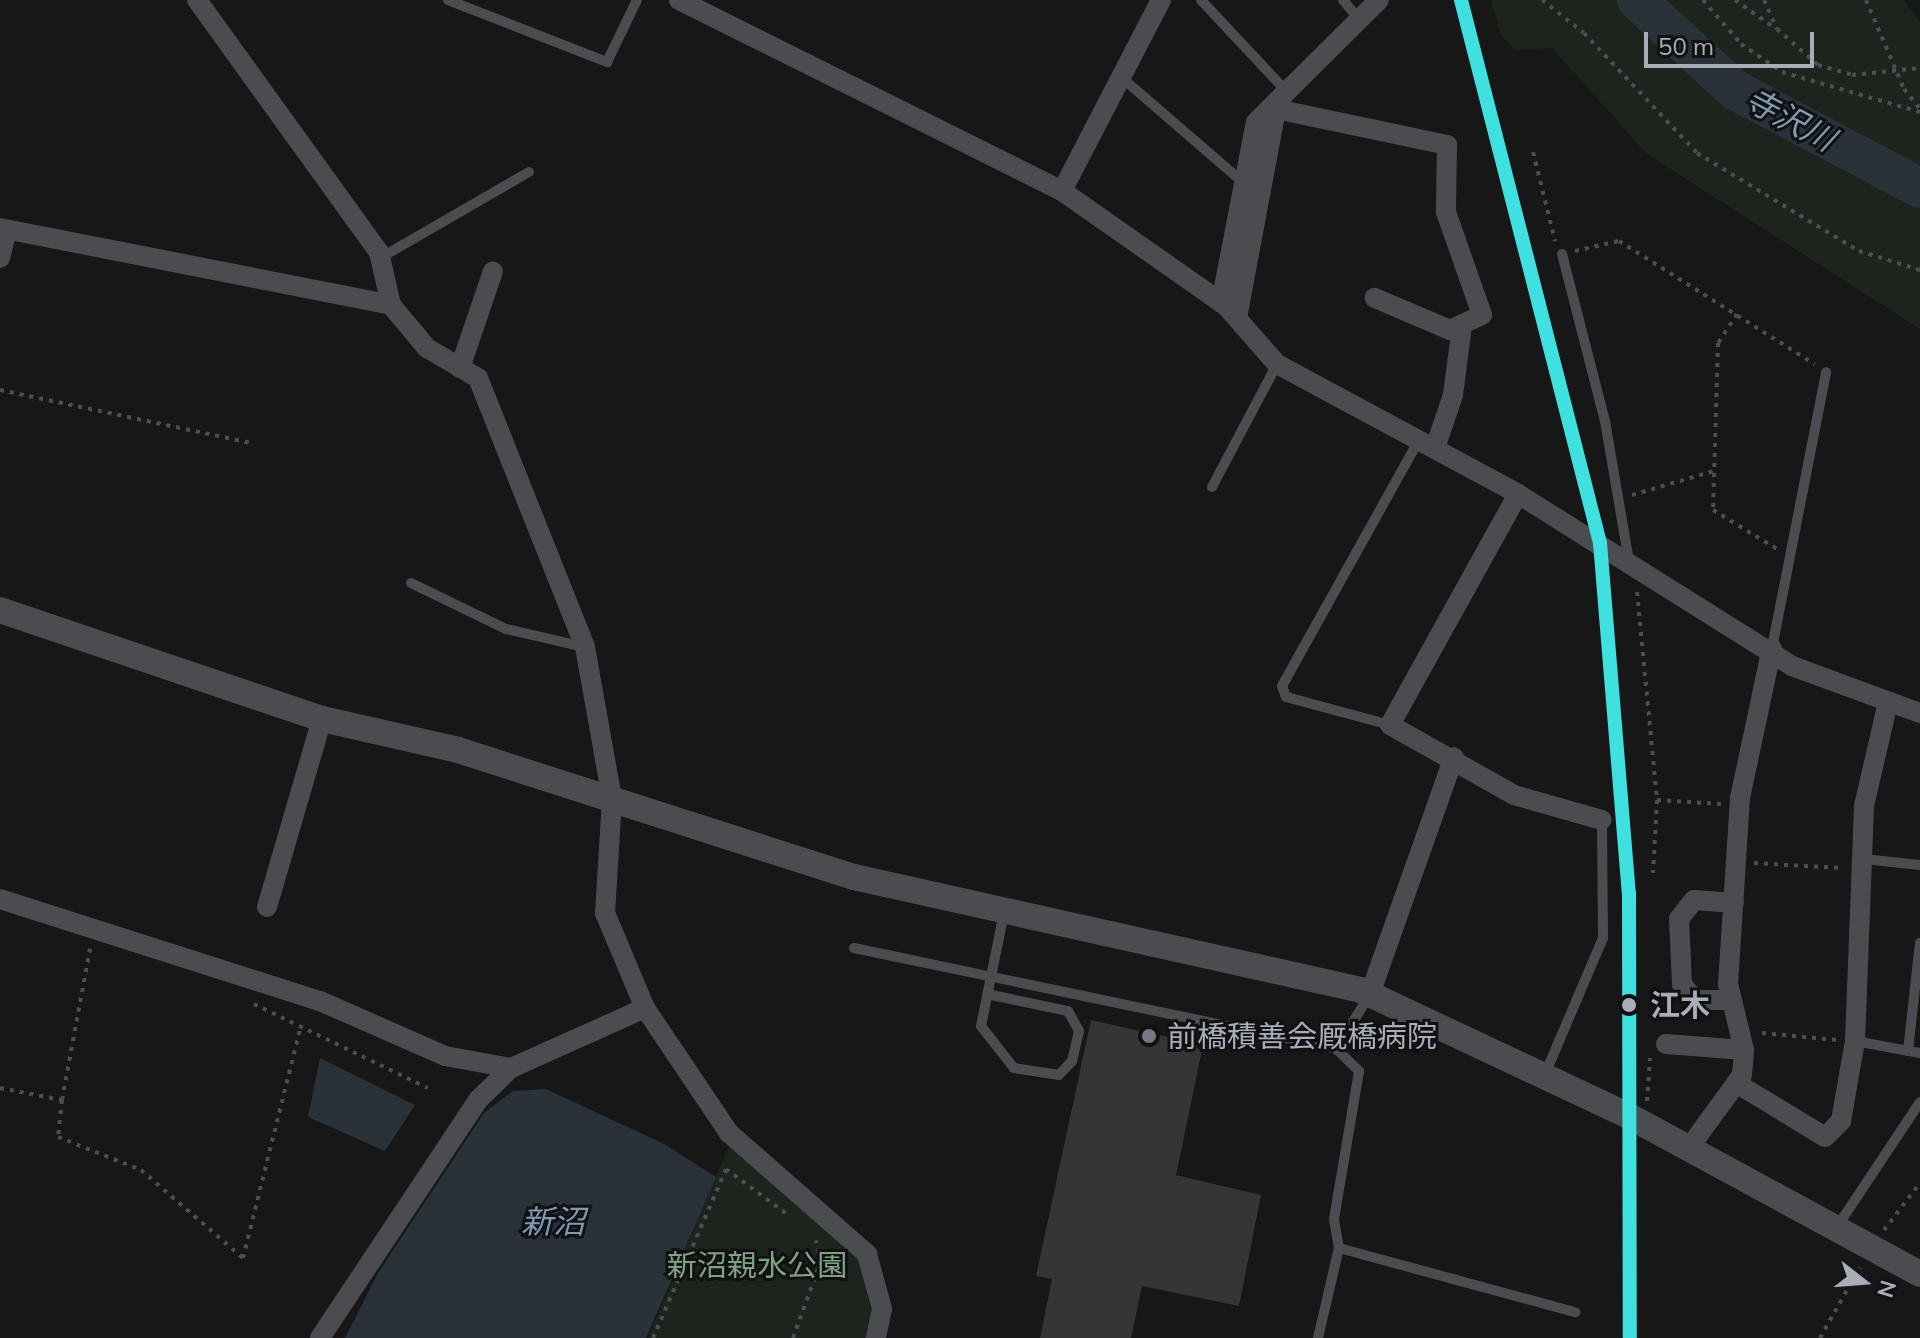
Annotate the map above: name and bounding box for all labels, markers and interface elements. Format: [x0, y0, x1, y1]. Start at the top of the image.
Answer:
scale bar [1648, 16, 1818, 66]
text: 50 m [1658, 31, 1714, 61]
water label: 寺沢川 [1739, 80, 1841, 158]
place label: 江木 [1650, 987, 1710, 1023]
marker: 江木 [1615, 991, 1643, 1019]
place label: 前橋積善会厩橋病院 [1167, 1018, 1437, 1054]
marker: 前橋積善会厩橋病院 [1138, 1025, 1160, 1047]
water label: 新沼 [521, 1202, 585, 1240]
north arrow [1824, 1242, 1904, 1322]
park label: 新沼親水公園 [667, 1247, 847, 1283]
text: N [1871, 1277, 1903, 1301]

